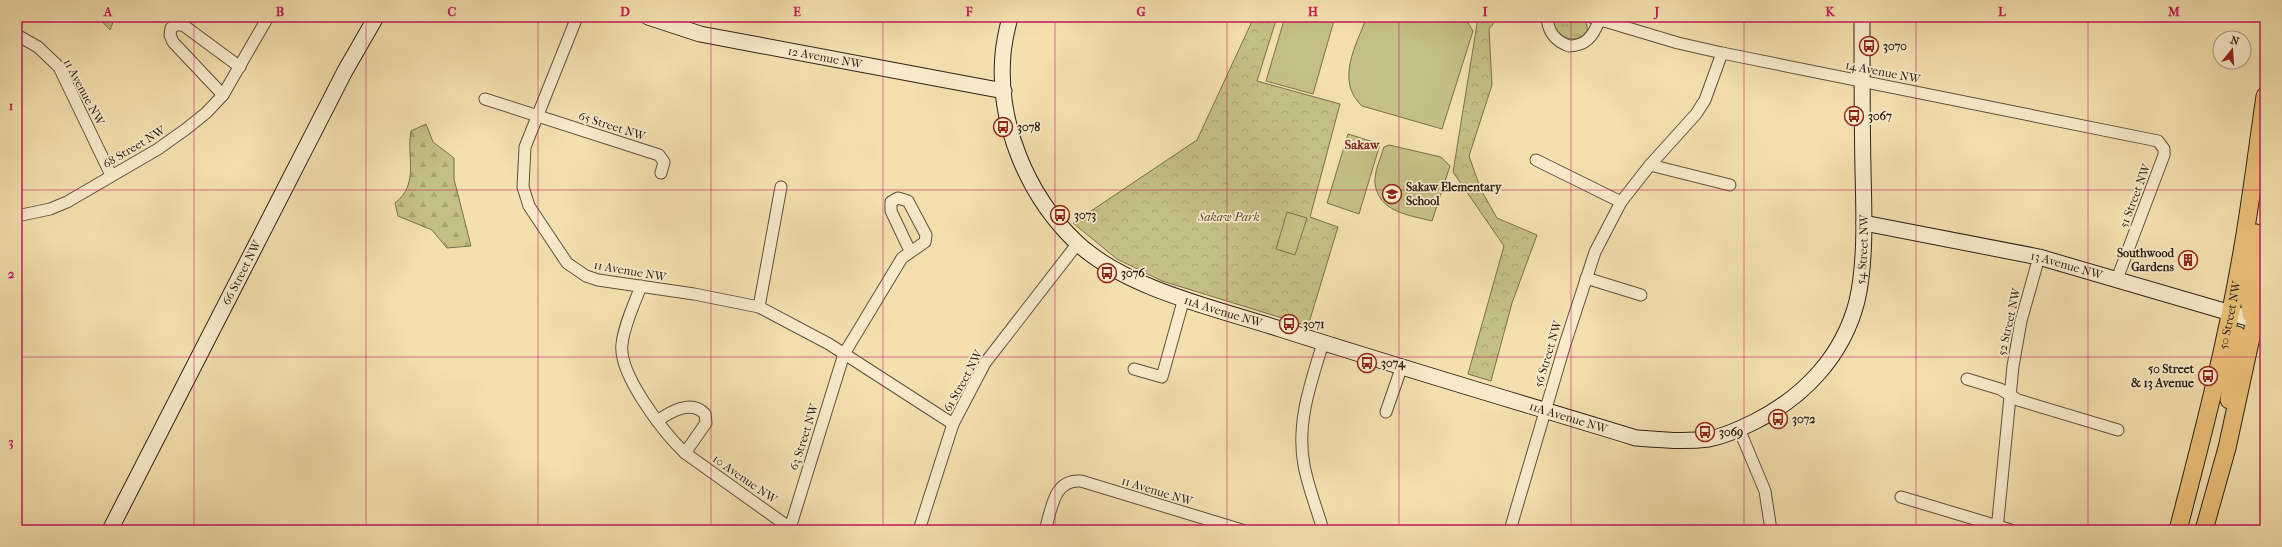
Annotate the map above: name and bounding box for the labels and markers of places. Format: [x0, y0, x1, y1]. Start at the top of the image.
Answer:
bus stop icon: 3070 [1858, 35, 1880, 57]
place label: 3070 [1883, 39, 1907, 54]
bus stop icon: 3067 [1843, 105, 1865, 127]
place label: 3067 [1868, 109, 1892, 124]
bus stop icon: 3078 [992, 116, 1014, 138]
place label: 3078 [1017, 120, 1040, 135]
place label: Sakaw Elementary School [1406, 180, 1502, 208]
school or university icon: Sakaw Elementary School [1381, 183, 1403, 205]
bus stop icon: 3073 [1049, 204, 1071, 226]
place label: 3073 [1074, 208, 1096, 223]
place label: Southwood Gardens [2117, 246, 2175, 274]
building icon: Southwood Gardens [2177, 249, 2199, 271]
bus stop icon: 3076 [1096, 262, 1118, 284]
place label: 3076 [1121, 266, 1145, 281]
bus stop icon: 3071 [1278, 313, 1300, 335]
place label: 3071 [1303, 317, 1325, 332]
bus stop icon: 3074 [1356, 352, 1378, 374]
place label: 3074 [1381, 356, 1406, 371]
place label: 50 Street & 13 Avenue [2131, 362, 2195, 391]
bus stop icon: 50 Street & 13 Avenue [2197, 365, 2219, 387]
bus stop icon: 3072 [1767, 408, 1789, 430]
place label: 3072 [1792, 412, 1816, 427]
bus stop icon: 3069 [1694, 421, 1716, 443]
place label: 3069 [1719, 425, 1743, 440]

